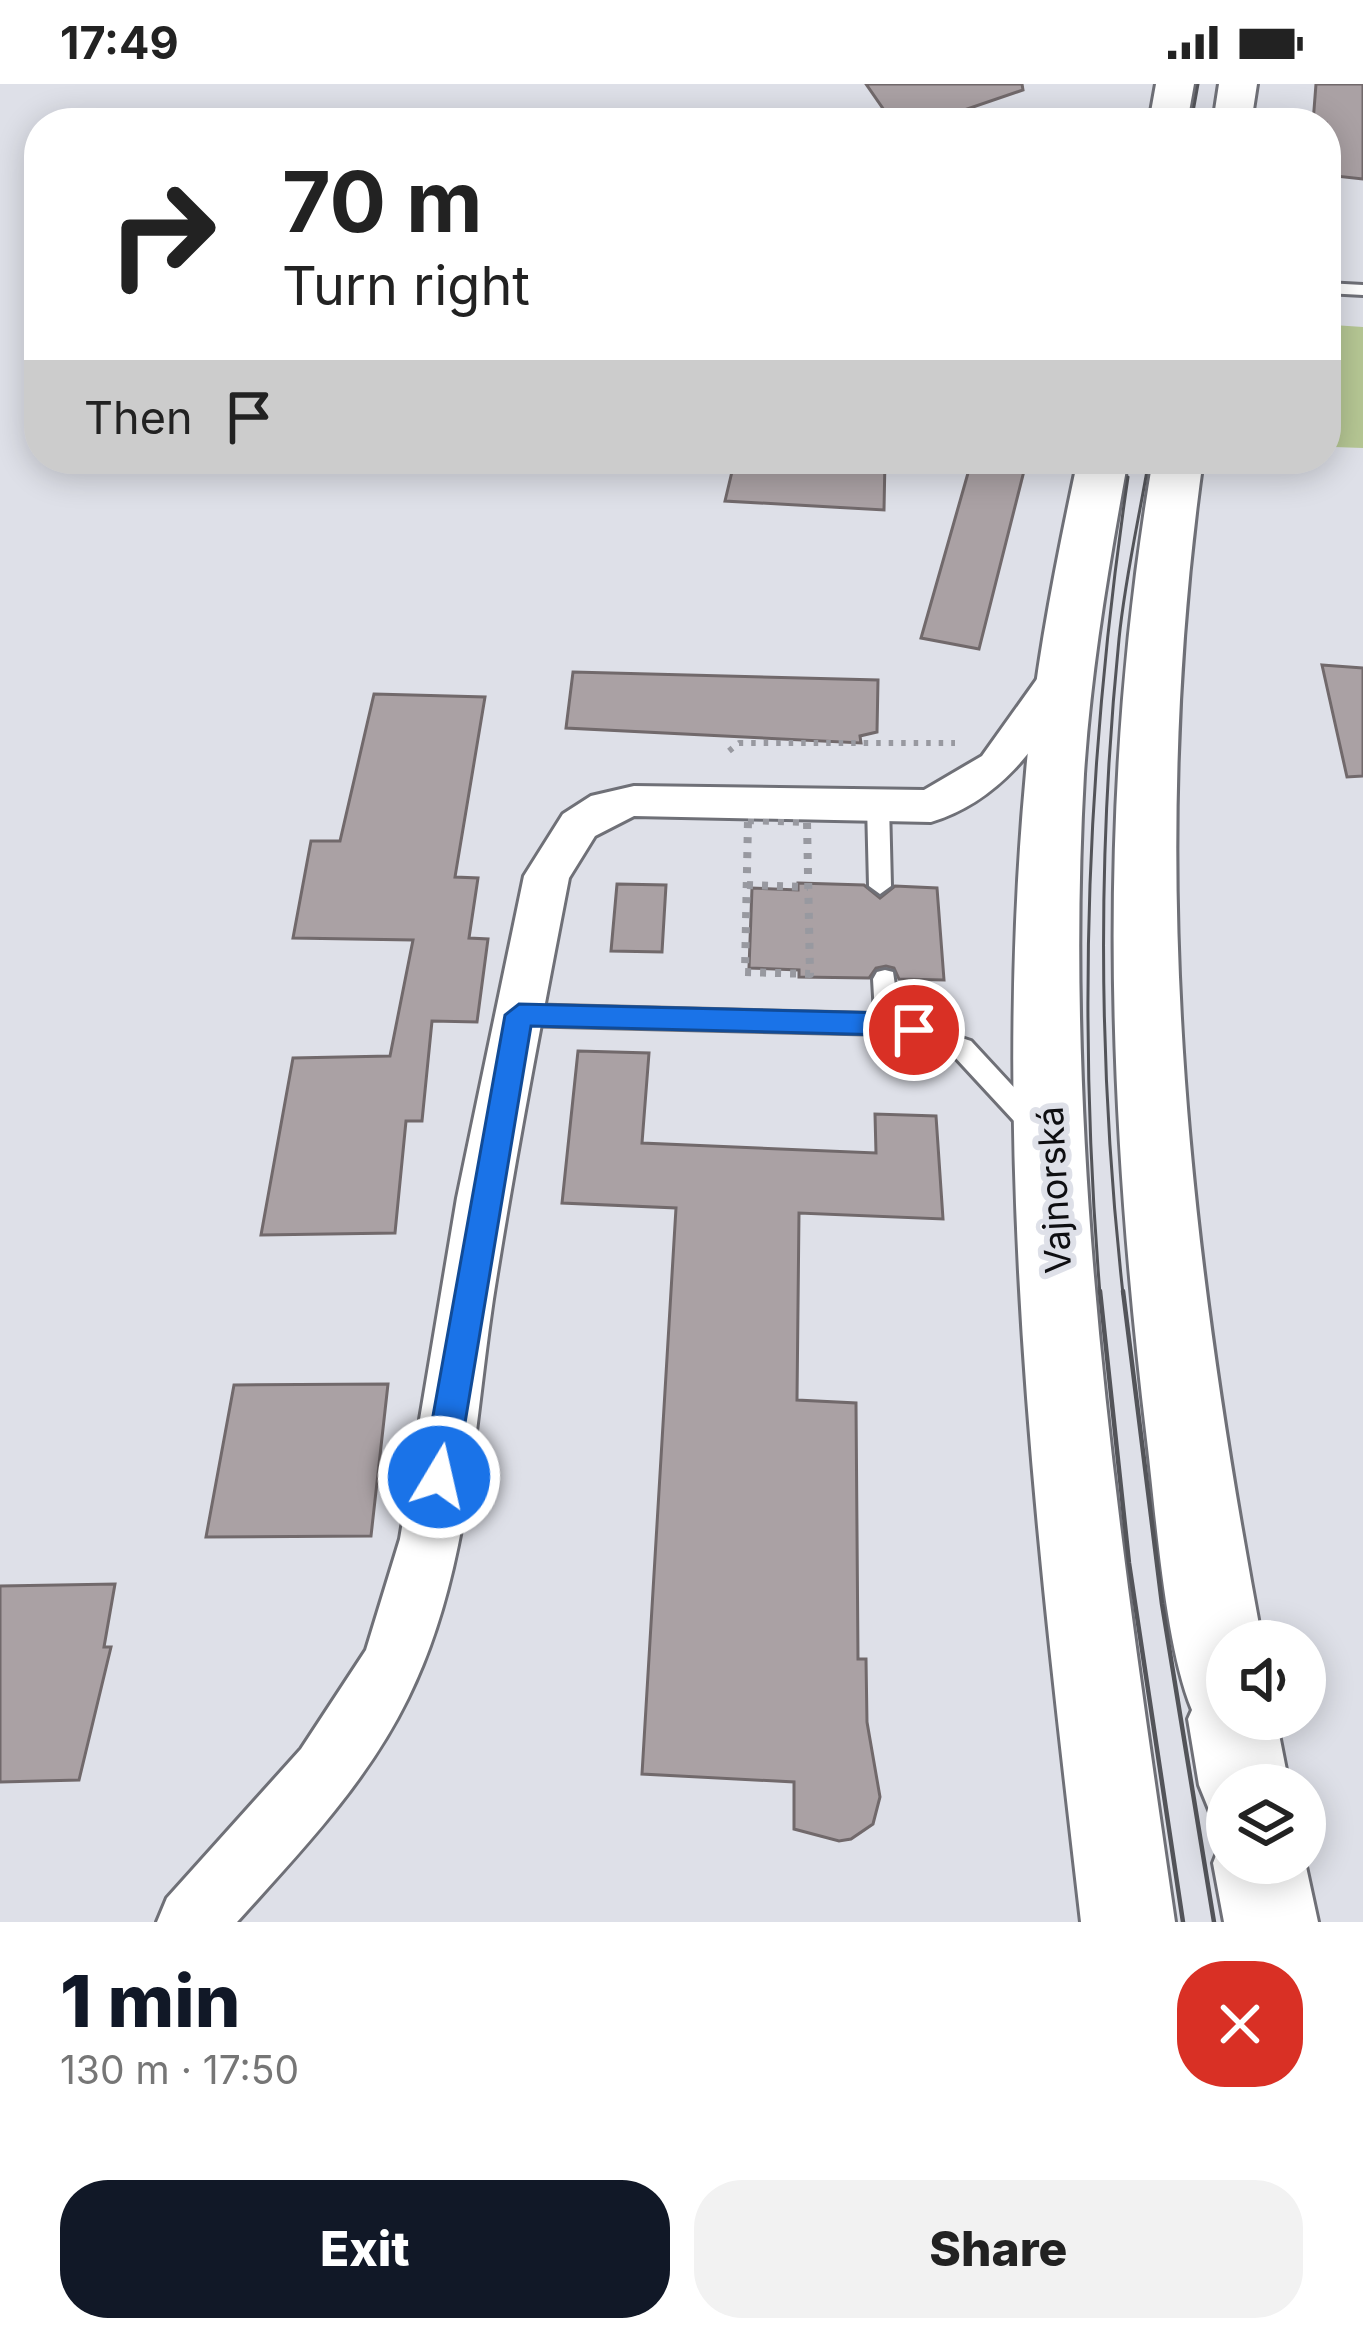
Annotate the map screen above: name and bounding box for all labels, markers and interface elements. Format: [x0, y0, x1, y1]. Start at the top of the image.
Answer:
text: 17:49 [60, 15, 179, 70]
text: 70 m [282, 151, 483, 252]
icon: right [84, 156, 240, 312]
text: Turn right [282, 253, 530, 318]
icon: arrive [216, 384, 282, 450]
text: Then [84, 390, 192, 445]
pin [863, 979, 965, 1081]
icon: arrive [881, 997, 947, 1063]
street label: Vajnorská [1028, 1105, 1080, 1275]
position arrow [376, 1414, 502, 1540]
map controls [1206, 1620, 1326, 1884]
button: sound [1206, 1620, 1326, 1740]
button: layers [1206, 1764, 1326, 1884]
text: 1 min [60, 1957, 240, 2044]
button: close [1177, 1961, 1303, 2087]
text: 130 m · 17:50 [60, 2046, 299, 2093]
button: Exit [60, 2180, 670, 2318]
button: Share [694, 2180, 1303, 2318]

